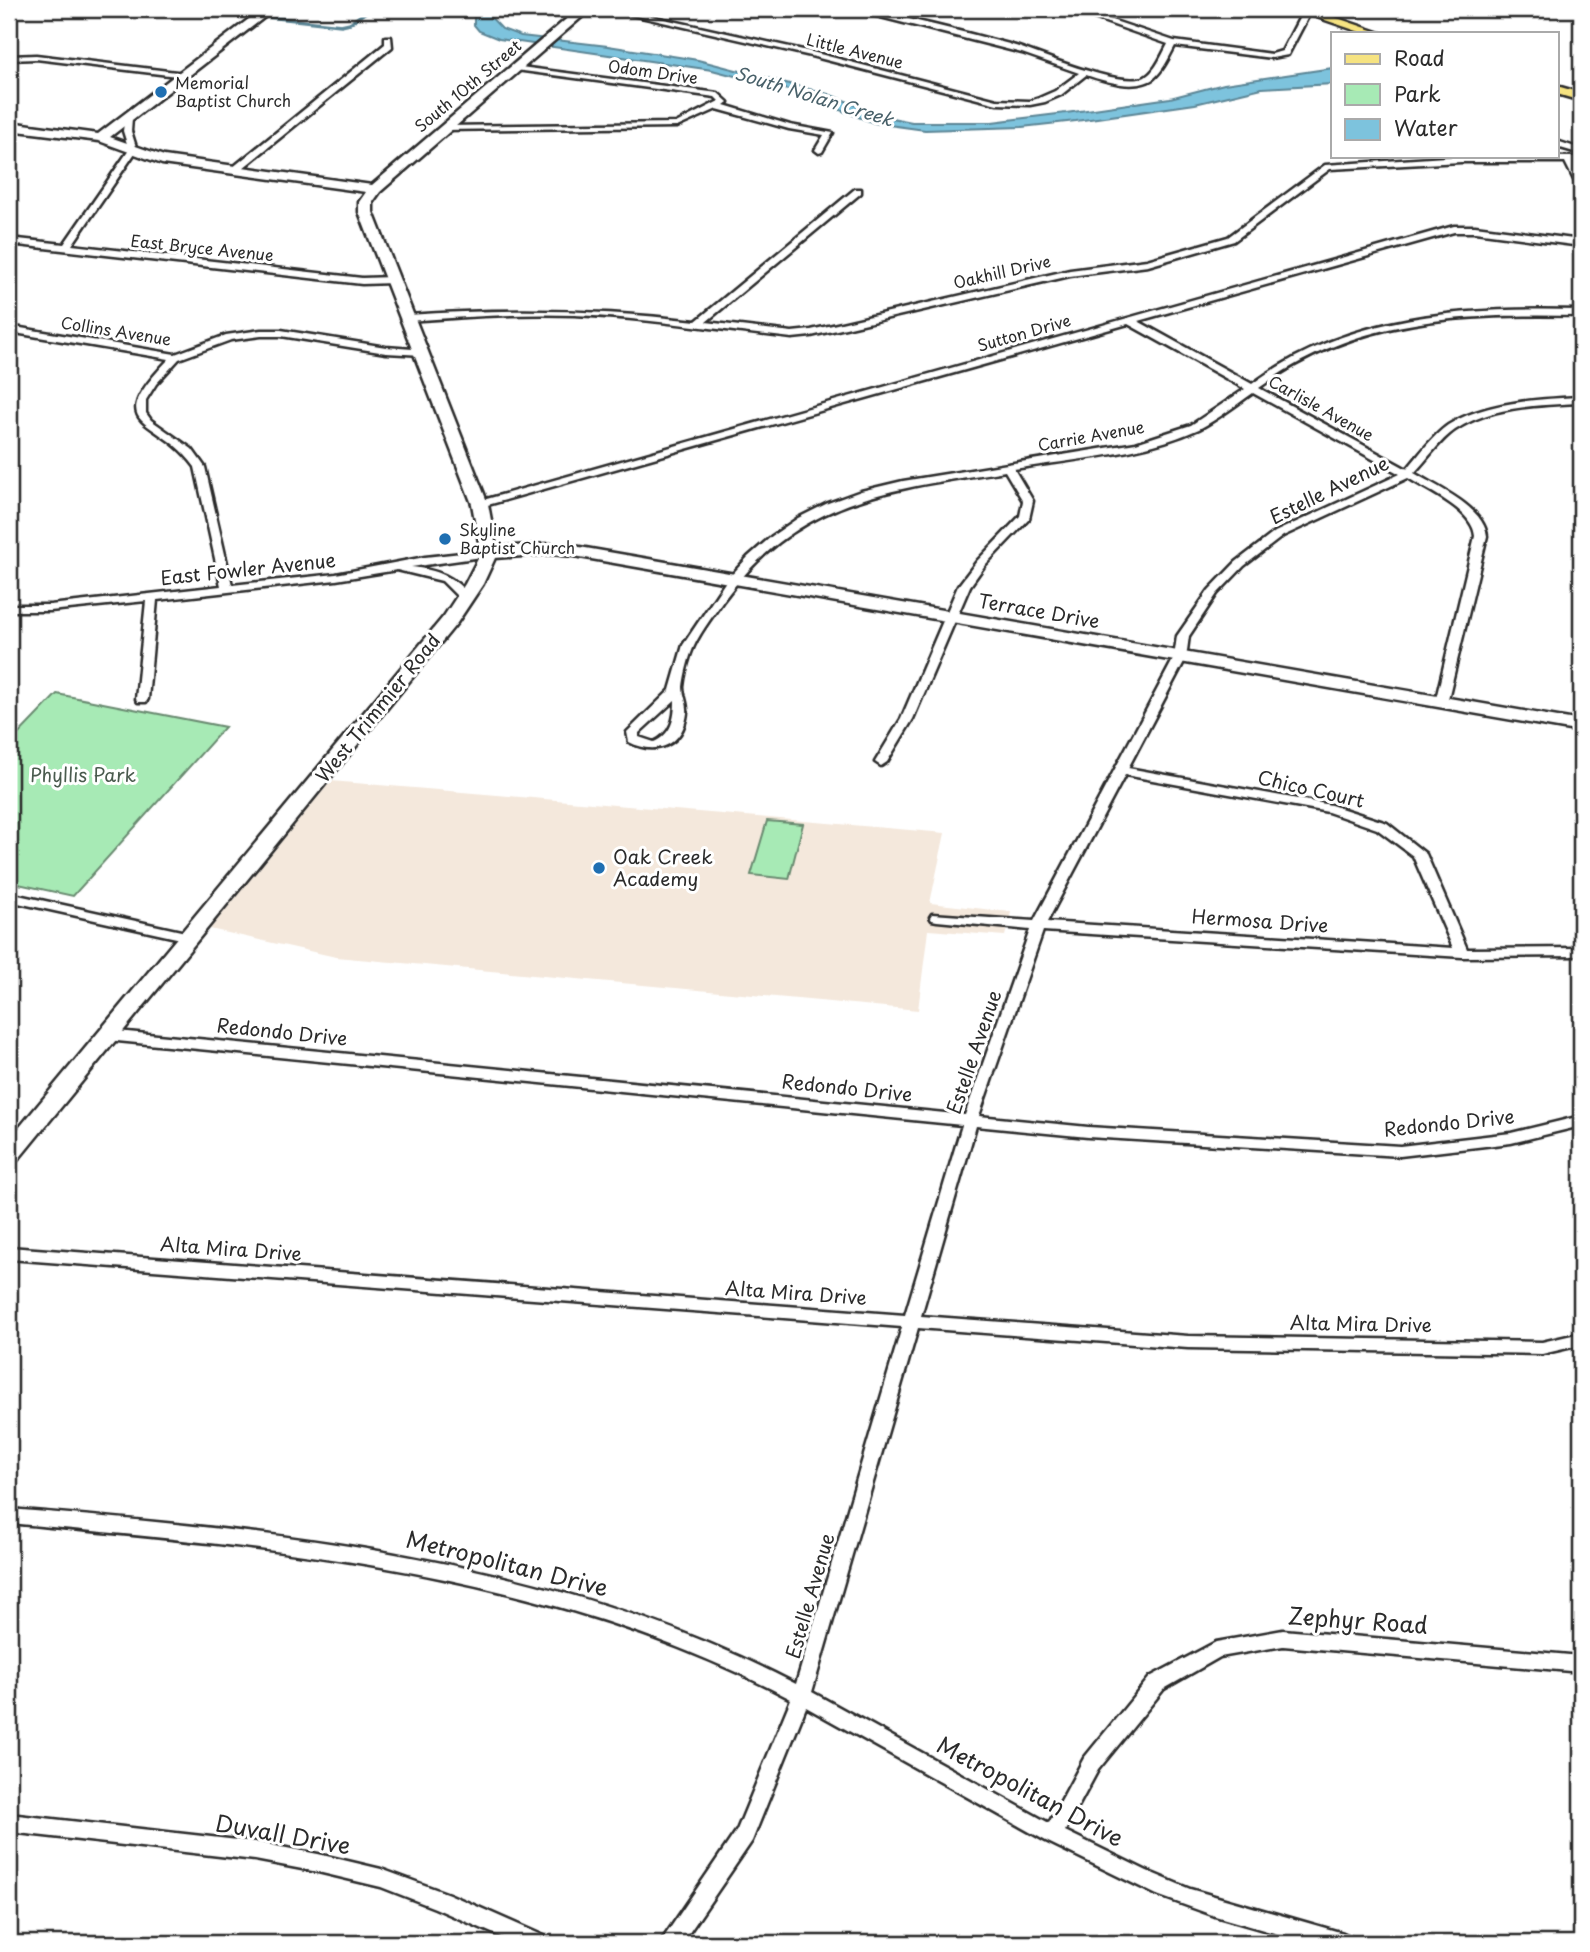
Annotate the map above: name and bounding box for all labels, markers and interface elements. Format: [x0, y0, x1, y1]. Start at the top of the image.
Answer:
street label: Little Avenue [804, 26, 906, 74]
legend [1331, 32, 1558, 158]
street label: South 10th Street [409, 33, 526, 137]
text: Road [1394, 41, 1445, 73]
street label: Odom Drive [607, 53, 700, 89]
water label: South Nolan Creek [732, 59, 898, 133]
place label: Memorial Baptist Church [175, 70, 291, 112]
text: Park [1394, 77, 1441, 109]
marker: Memorial Baptist Church [153, 84, 169, 100]
text: Water [1394, 111, 1458, 143]
street label: East Bryce Avenue [129, 228, 275, 266]
street label: Oakhill Drive [951, 248, 1053, 294]
street label: Sutton Drive [974, 307, 1073, 357]
street label: Collins Avenue [59, 309, 173, 351]
street label: Carlisle Avenue [1264, 368, 1379, 446]
street label: Carrie Avenue [1036, 414, 1146, 456]
street label: Estelle Avenue [1264, 448, 1393, 530]
place label: Skyline Baptist Church [459, 517, 575, 559]
marker: Skyline Baptist Church [437, 531, 453, 547]
street label: East Fowler Avenue [159, 545, 337, 591]
street label: Terrace Drive [976, 586, 1102, 634]
street label: West Trimmier Road [308, 627, 446, 788]
park label: Phyllis Park [30, 760, 136, 788]
street label: Chico Court [1255, 762, 1367, 814]
place label: Oak Creek Academy [613, 842, 713, 892]
marker: Oak Creek Academy [591, 860, 607, 876]
street label: Hermosa Drive [1191, 901, 1329, 939]
street label: Estelle Avenue [939, 986, 1007, 1117]
street label: Redondo Drive [215, 1010, 349, 1052]
street label: Redondo Drive [780, 1066, 914, 1108]
street label: Redondo Drive [1382, 1101, 1516, 1143]
street label: Alta Mira Drive [159, 1229, 303, 1267]
street label: Alta Mira Drive [724, 1273, 868, 1311]
street label: Alta Mira Drive [1290, 1308, 1432, 1338]
street label: Metropolitan Drive [402, 1520, 612, 1605]
street label: Estelle Avenue [778, 1530, 840, 1662]
street label: Zephyr Road [1287, 1597, 1429, 1642]
street label: Metropolitan Drive [931, 1727, 1131, 1855]
street label: Duvall Drive [213, 1804, 354, 1863]

